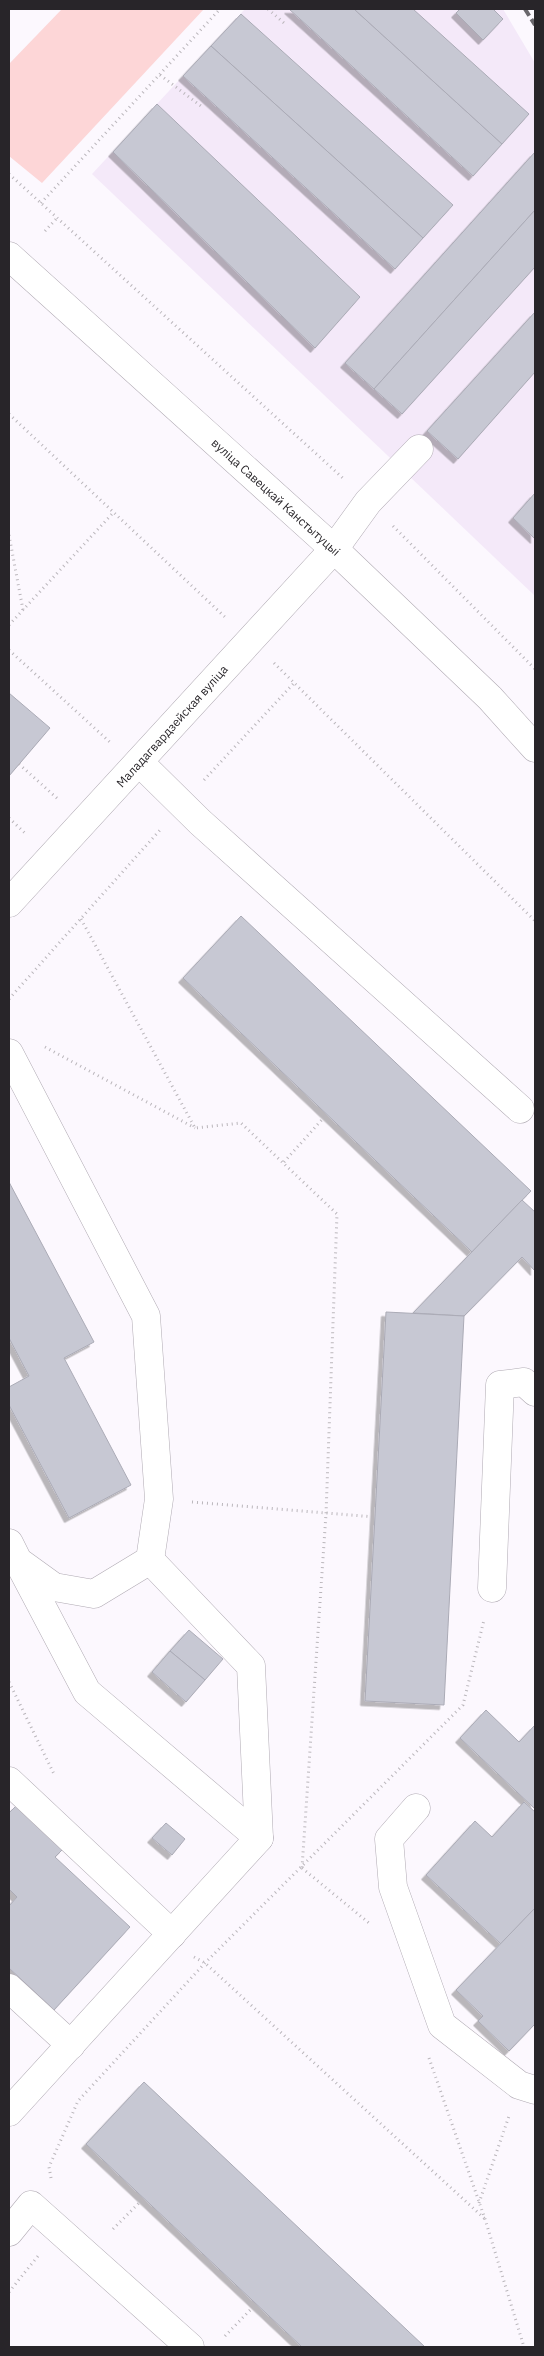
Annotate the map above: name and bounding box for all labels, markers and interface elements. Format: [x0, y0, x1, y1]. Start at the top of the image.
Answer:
street label: вуліца Савецкай Канстытуцыі [208, 435, 344, 559]
street label: Маладагвардзейская вуліца [113, 661, 231, 790]

